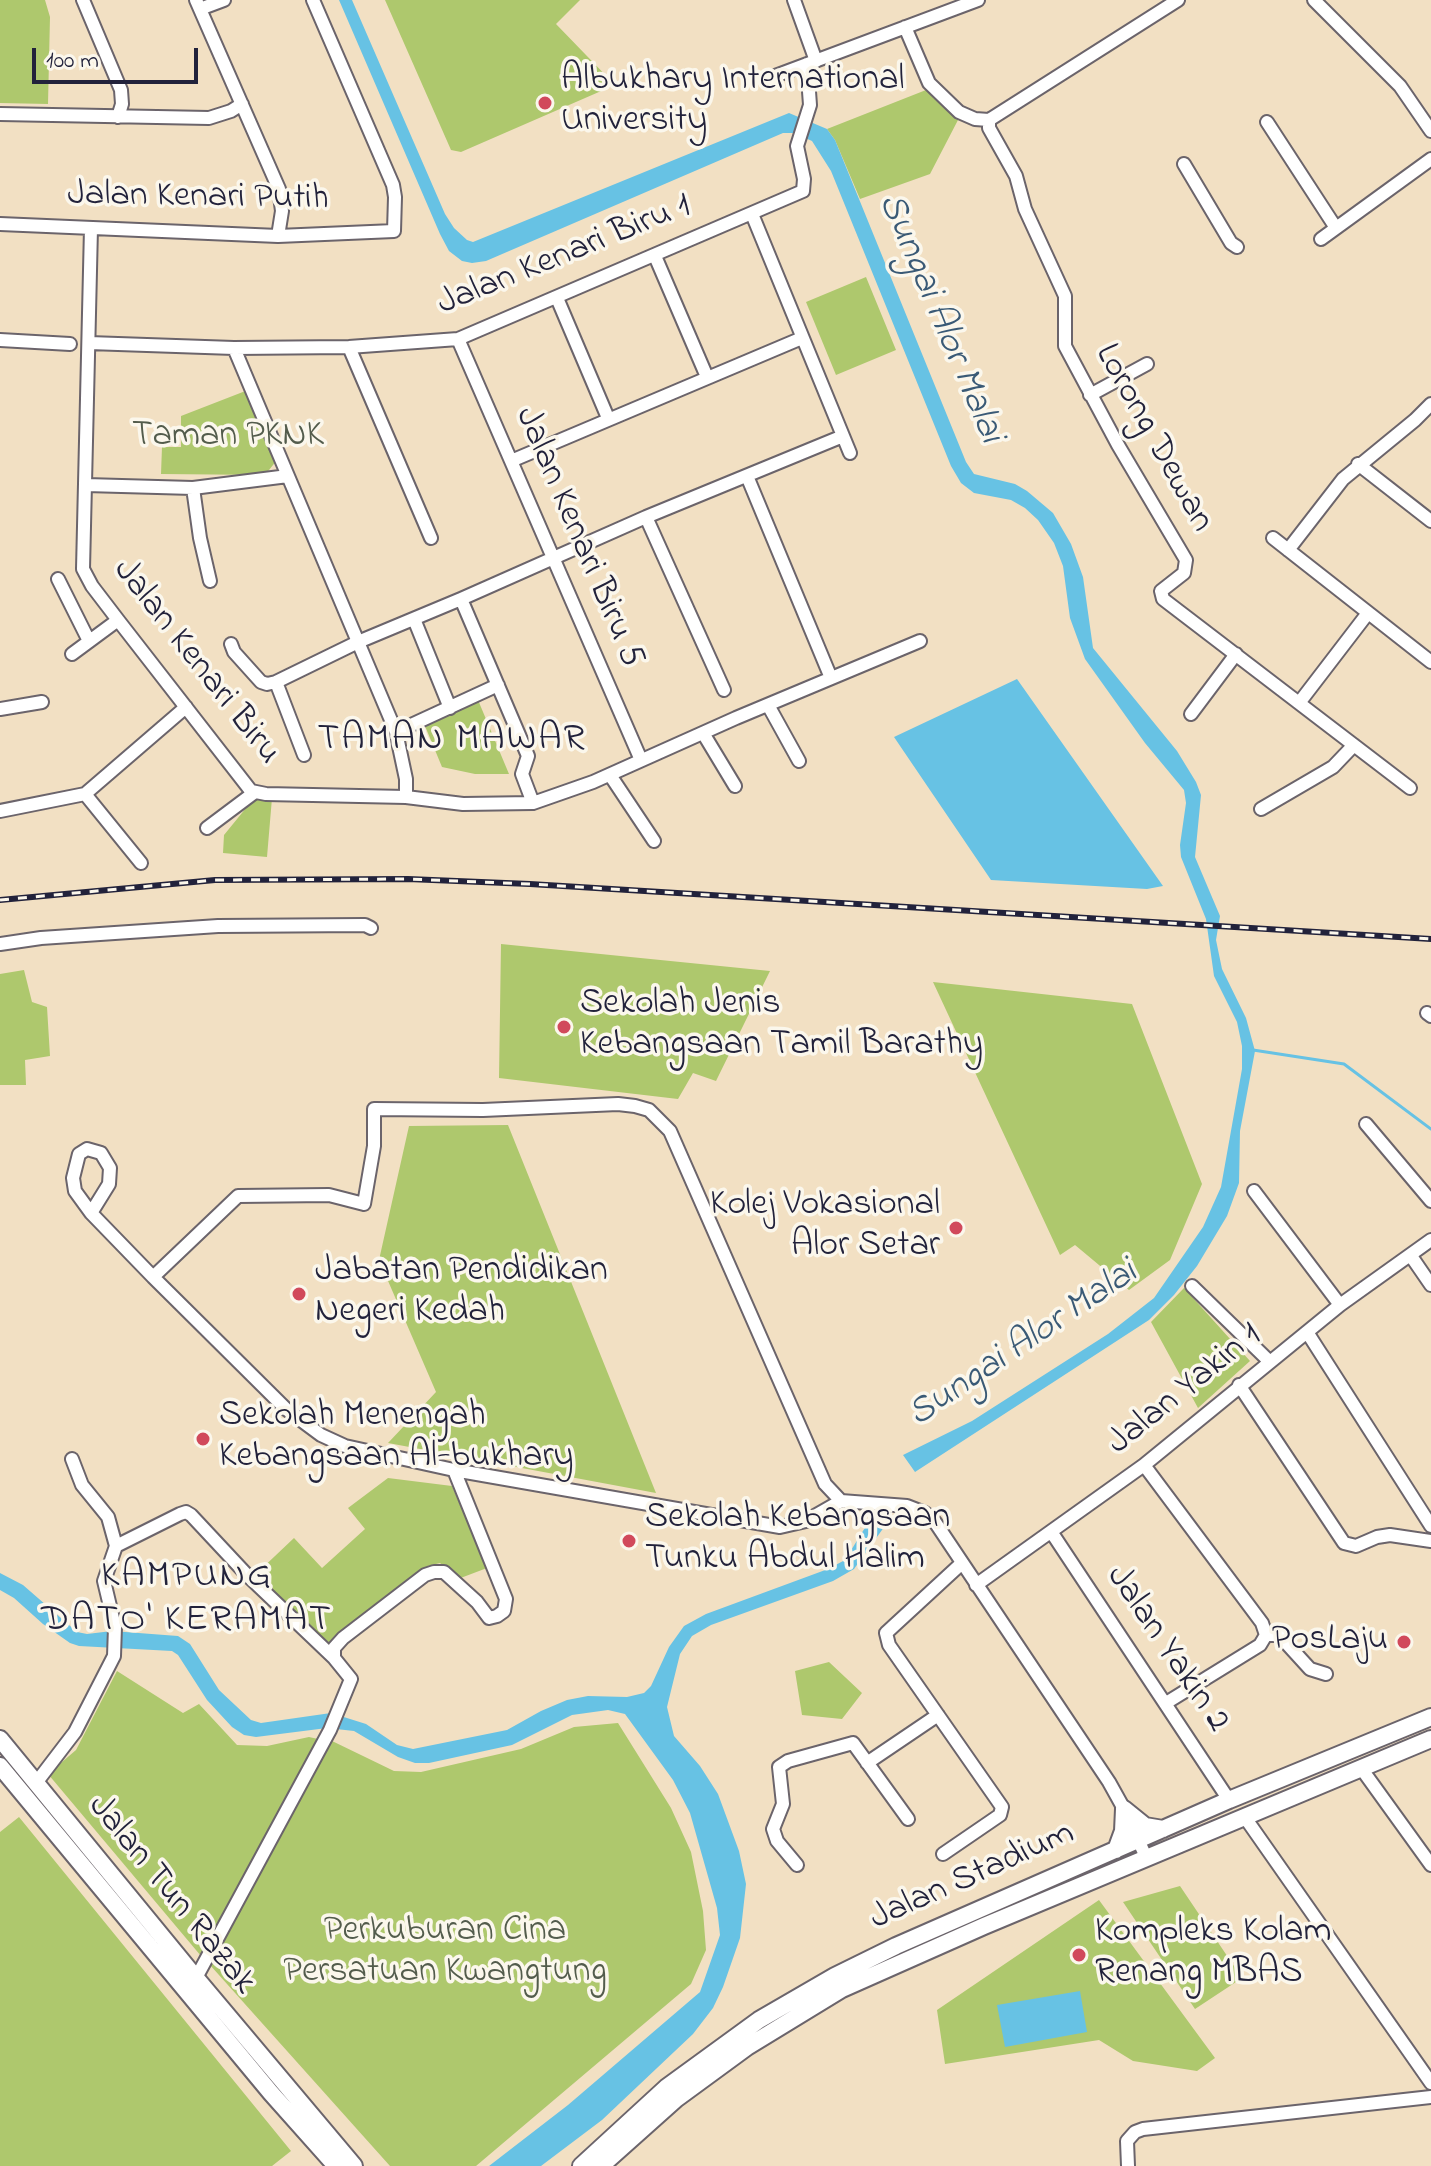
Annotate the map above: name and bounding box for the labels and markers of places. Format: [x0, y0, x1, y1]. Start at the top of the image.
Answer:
place label: Albukhary International University [561, 60, 905, 145]
marker: Albukhary International University [536, 94, 554, 112]
place label: Sekolah Jenis Kebangsaan Tamil Barathy [580, 984, 983, 1069]
marker: Sekolah Jenis Kebangsaan Tamil Barathy [555, 1018, 573, 1036]
place label: Kolej Vokasional Alor Setar [710, 1185, 940, 1270]
marker: Kolej Vokasional Alor Setar [947, 1219, 965, 1237]
place label: Jabatan Pendidikan Negeri Kedah [315, 1251, 608, 1336]
marker: Jabatan Pendidikan Negeri Kedah [290, 1285, 308, 1303]
place label: Sekolah Menengah Kebangsaan Al-bukhary [219, 1396, 574, 1481]
marker: Sekolah Menengah Kebangsaan Al-bukhary [194, 1430, 212, 1448]
place label: Sekolah Kebangsaan Tunku Abdul Halim [645, 1498, 950, 1583]
marker: Sekolah Kebangsaan Tunku Abdul Halim [620, 1532, 638, 1550]
place label: PosLaju [1272, 1620, 1388, 1664]
marker: PosLaju [1395, 1633, 1413, 1651]
place label: Kompleks Kolam Renang MBAS [1095, 1912, 1331, 1997]
marker: Kompleks Kolam Renang MBAS [1070, 1946, 1088, 1964]

